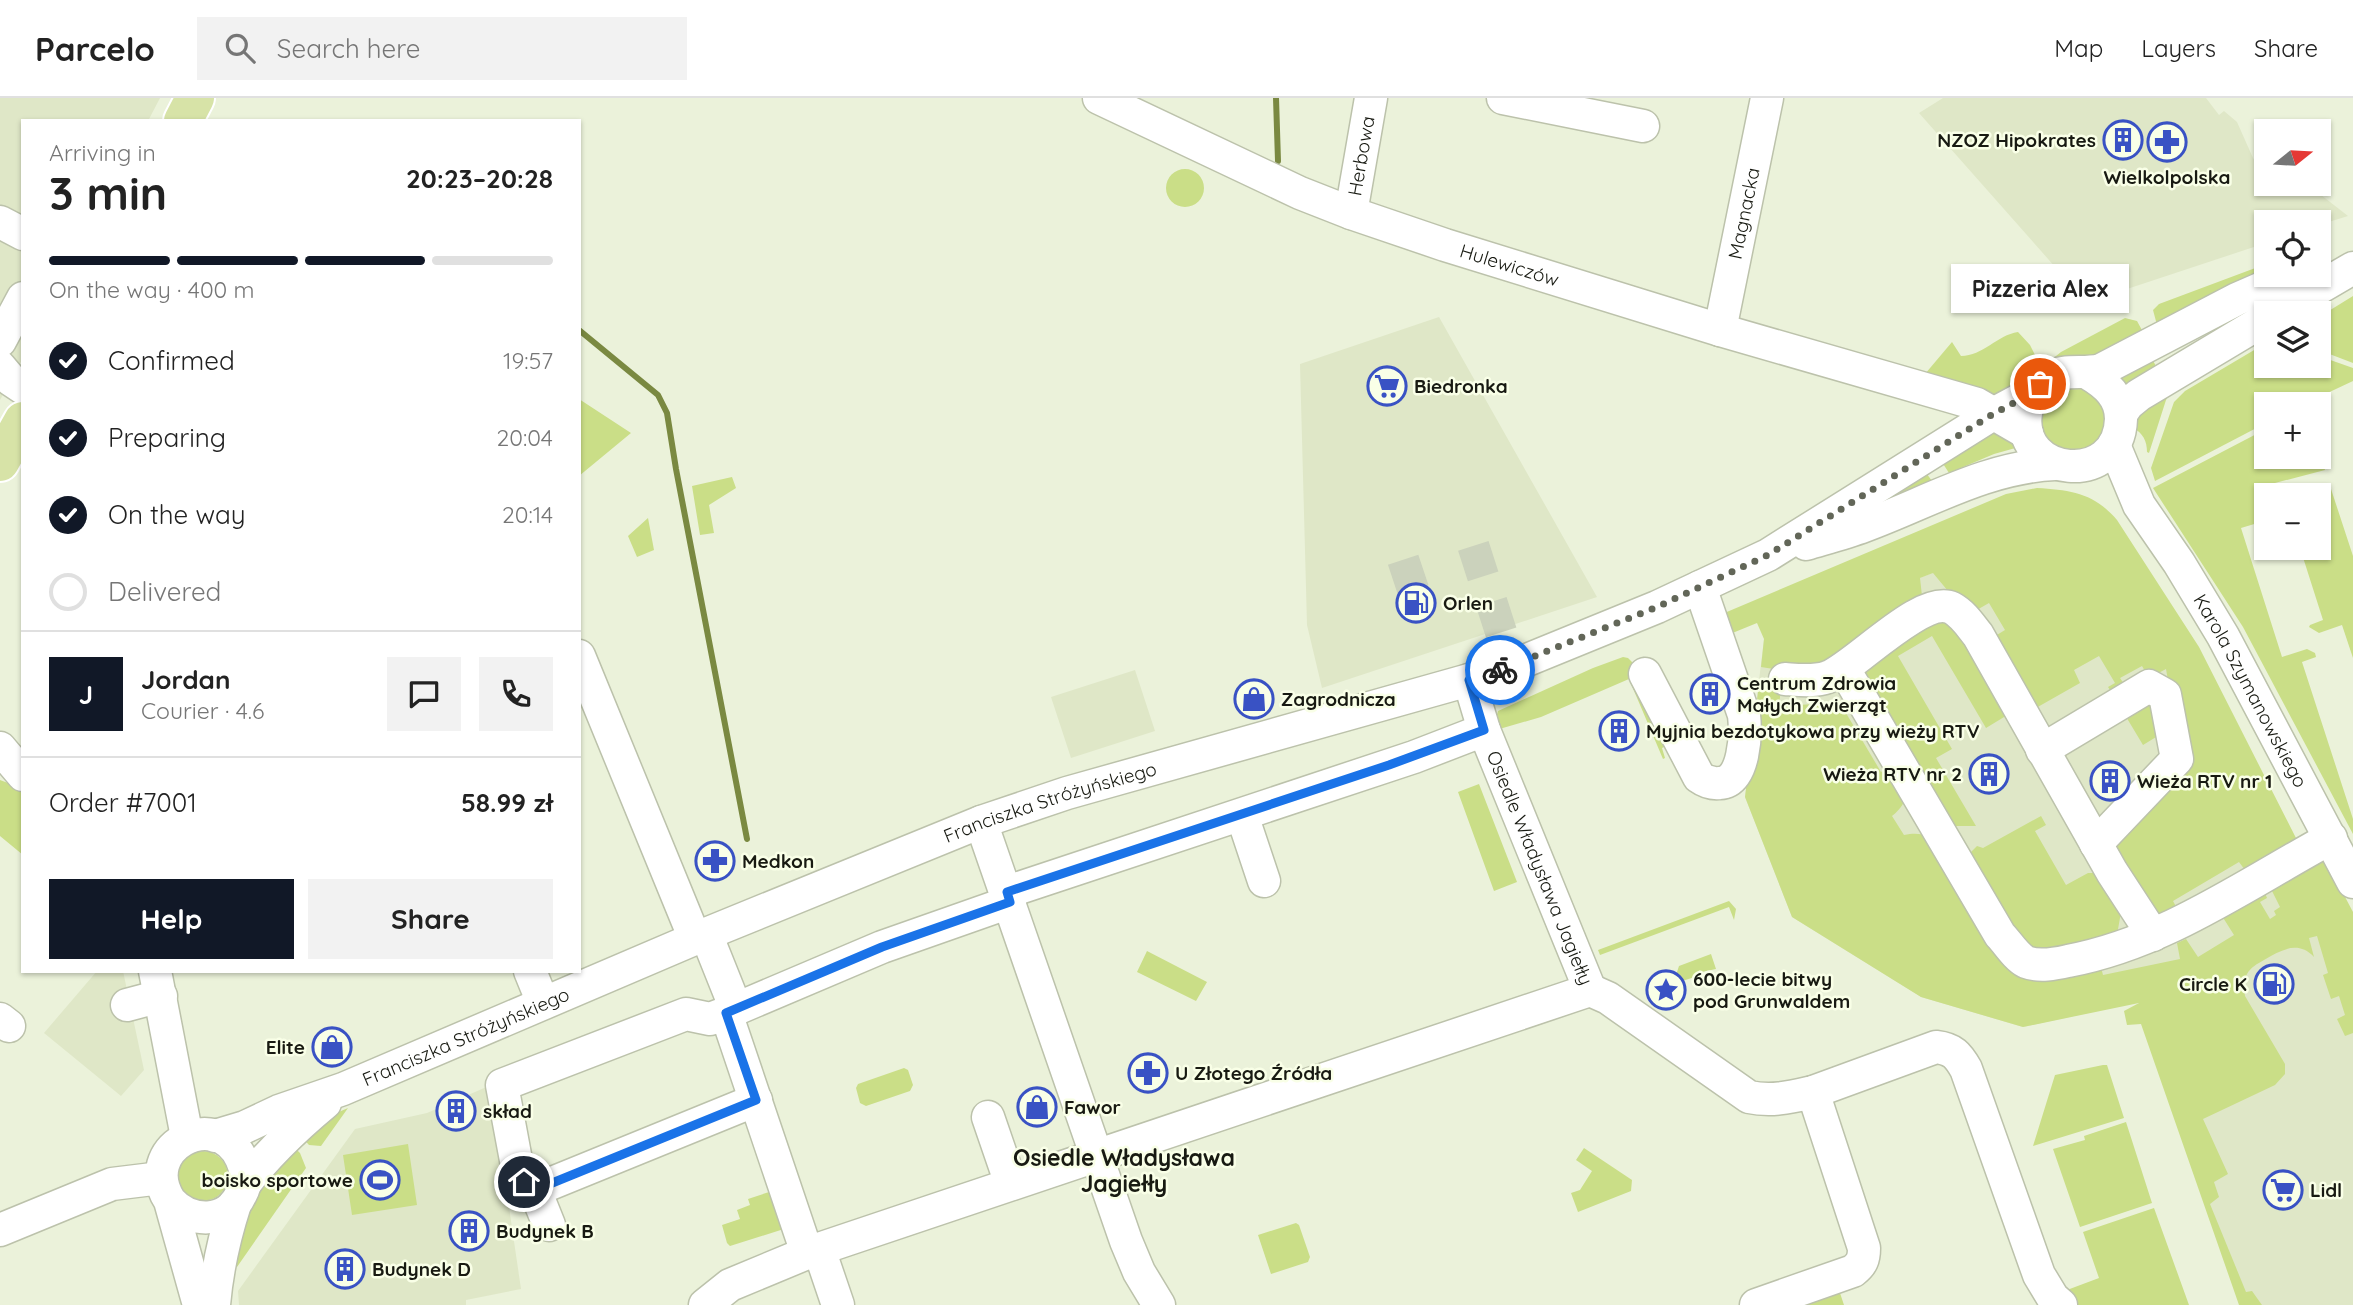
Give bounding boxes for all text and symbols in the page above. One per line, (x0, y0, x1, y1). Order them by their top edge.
search box (197, 17, 687, 80)
text: Parcelo (35, 28, 155, 69)
icon: search (221, 29, 259, 67)
text: Search here (277, 32, 420, 65)
text: Map (2054, 33, 2103, 63)
text: Layers (2141, 33, 2216, 63)
text: Share (2254, 33, 2318, 63)
street label: Herbowa (1342, 114, 1380, 198)
building icon: NZOZ Hipokrates (2102, 119, 2144, 161)
north arrow (2254, 119, 2331, 196)
map controls (2254, 119, 2331, 560)
pharmacy icon: Wielkolpolska (2146, 121, 2188, 163)
place label: NZOZ Hipokrates (1937, 128, 2096, 152)
text: Arriving in (49, 138, 156, 167)
text: 20:23–20:28 (406, 162, 553, 195)
text: 3 min (49, 164, 167, 222)
street label: Magnacka (1723, 165, 1765, 261)
place label: Wielkolpolska (2104, 165, 2230, 189)
button: locate (2254, 210, 2331, 287)
street label: Hulewiczów (1457, 238, 1562, 292)
callout: Pizzeria Alex (1951, 265, 2129, 314)
text: Pizzeria Alex (1972, 274, 2108, 303)
text: On the way · 400 m (49, 275, 255, 304)
button: layers (2254, 301, 2331, 378)
icon: check (49, 342, 87, 380)
text: Confirmed (108, 344, 235, 377)
text: 19:57 (503, 346, 553, 375)
pin (2010, 354, 2070, 414)
supermarket icon: Biedronka (1366, 365, 1408, 407)
icon: bag (2021, 365, 2059, 403)
place label: Biedronka (1414, 374, 1508, 398)
button: + (2254, 392, 2331, 469)
icon: check (49, 419, 87, 457)
text: Preparing (108, 421, 226, 454)
text: 20:04 (496, 423, 553, 452)
button: − (2254, 483, 2331, 560)
icon: check (49, 496, 87, 534)
text: On the way (108, 498, 246, 531)
text: 20:14 (502, 500, 553, 529)
text: Delivered (108, 575, 221, 608)
fuel station icon: Orlen (1395, 582, 1437, 624)
street label: Karola Szymanowskiego (2188, 590, 2313, 792)
place label: Orlen (1443, 591, 1493, 615)
courier (1465, 635, 1535, 705)
icon: bike (1481, 651, 1519, 689)
button: chat (387, 657, 461, 731)
button: phone (479, 657, 553, 731)
text: Jordan (141, 663, 230, 696)
place label: Centrum Zdrowia Małych Zwierząt (1737, 671, 1896, 717)
building icon: Centrum Zdrowia Małych Zwierząt (1689, 673, 1731, 715)
text: J (79, 678, 93, 711)
shop icon: Zagrodnicza (1233, 678, 1275, 720)
place label: Zagrodnicza (1281, 687, 1396, 711)
text: Courier · 4.6 (141, 696, 264, 725)
building icon: Myjnia bezdotykowa przy wieży RTV (1598, 710, 1640, 752)
place label: Myjnia bezdotykowa przy wieży RTV (1646, 719, 1980, 743)
street label: Osiedle Władysława Jagiełły (1482, 747, 1599, 988)
building icon: Wieża RTV nr 2 (1968, 753, 2010, 795)
street label: Franciszka Stróżyńskiego (940, 756, 1159, 848)
building icon: Wieża RTV nr 1 (2089, 760, 2131, 802)
place label: Wieża RTV nr 2 (1823, 762, 1962, 786)
place label: Wieża RTV nr 1 (2137, 769, 2272, 793)
text: Order #7001 (49, 786, 197, 819)
text: 58.99 zł (461, 786, 553, 819)
pharmacy icon: Medkon (694, 840, 736, 882)
place label: Medkon (742, 849, 814, 873)
button: Help (49, 879, 294, 959)
button: Share (308, 879, 553, 959)
fuel station icon: Circle K (2253, 963, 2295, 1005)
place label: 600-lecie bitwy pod Grunwaldem (1693, 967, 1850, 1013)
place icon: 600-lecie bitwy pod Grunwaldem (1645, 969, 1687, 1011)
place label: Circle K (2179, 972, 2247, 996)
street label: Franciszka Stróżyńskiego (359, 982, 573, 1091)
shop icon: Elite (311, 1026, 353, 1068)
place label: Elite (266, 1035, 305, 1059)
pharmacy icon: U Złotego Źródła (1127, 1052, 1169, 1094)
place label: U Złotego Źródła (1175, 1061, 1332, 1085)
shop icon: Fawor (1016, 1086, 1058, 1128)
building icon: skład (435, 1090, 477, 1132)
place label: Fawor (1064, 1095, 1121, 1119)
place label: skład (483, 1099, 532, 1123)
district label: Osiedle Władysława Jagiełły (1013, 1143, 1235, 1198)
pin (494, 1152, 554, 1212)
sports icon: boisko sportowe (359, 1159, 401, 1201)
icon: home (505, 1163, 543, 1201)
place label: boisko sportowe (201, 1168, 353, 1192)
supermarket icon: Lidl (2262, 1169, 2304, 1211)
place label: Lidl (2310, 1178, 2342, 1202)
building icon: Budynek B (448, 1210, 490, 1252)
place label: Budynek B (496, 1219, 594, 1243)
building icon: Budynek D (324, 1248, 366, 1290)
place label: Budynek D (372, 1257, 471, 1281)

